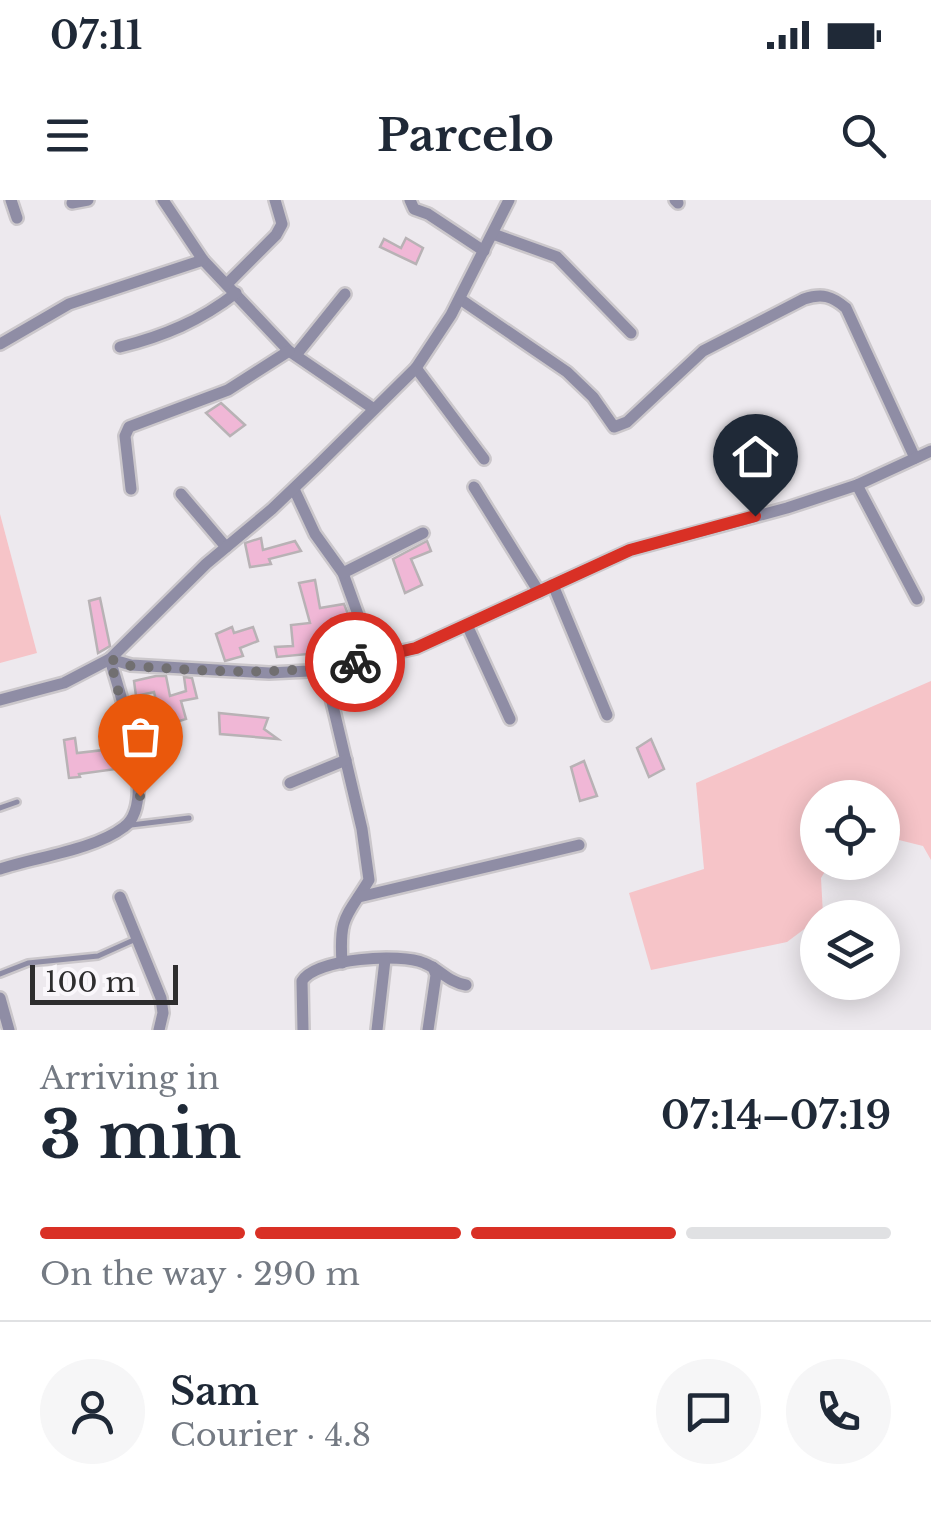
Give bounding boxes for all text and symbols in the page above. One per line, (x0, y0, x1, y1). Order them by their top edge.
text: 07:11 (50, 12, 142, 59)
text: Parcelo (377, 107, 554, 163)
icon: menu (40, 108, 95, 163)
icon: search (836, 108, 891, 163)
pin (713, 414, 798, 517)
icon: home (728, 429, 783, 484)
courier (305, 612, 405, 712)
icon: bike (328, 635, 383, 690)
pin (98, 694, 183, 797)
icon: bag (113, 709, 168, 764)
map controls (800, 780, 900, 1000)
button: locate (800, 780, 900, 880)
button: layers (800, 900, 900, 1000)
scale bar (30, 960, 178, 1004)
text: 100 m (45, 965, 136, 1000)
text: Arriving in (40, 1058, 219, 1098)
text: 07:14–07:19 (661, 1092, 891, 1139)
text: 3 min (40, 1095, 241, 1176)
text: On the way · 290 m (40, 1254, 360, 1294)
button: person (40, 1359, 145, 1464)
button: chat (656, 1359, 761, 1464)
button: phone (786, 1359, 891, 1464)
text: Sam (170, 1368, 259, 1415)
text: Courier · 4.8 (170, 1415, 371, 1455)

